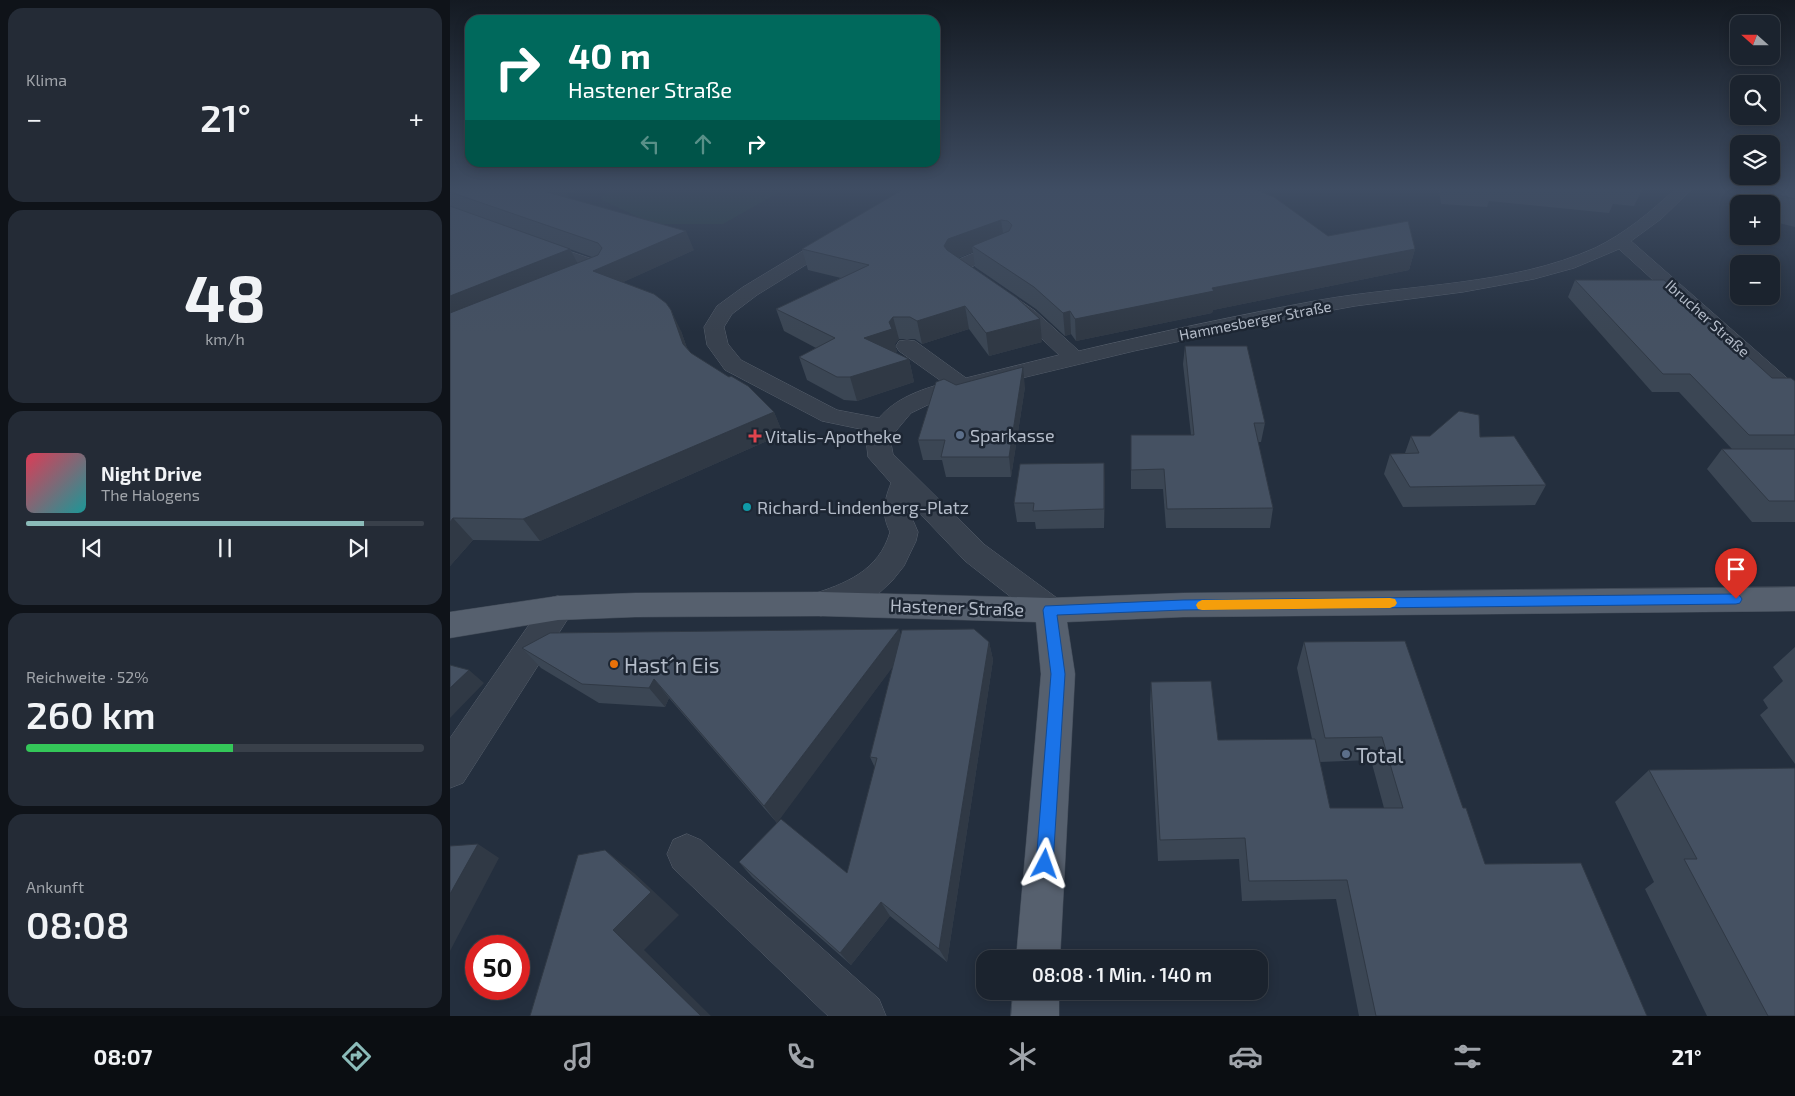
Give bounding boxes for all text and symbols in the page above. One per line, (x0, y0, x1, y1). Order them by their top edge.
north arrow (1730, 15, 1780, 65)
map controls (1730, 15, 1780, 305)
text: 40 m (568, 34, 651, 76)
icon: right (485, 35, 550, 100)
text: Klima (26, 70, 67, 89)
button: search (1730, 75, 1780, 125)
text: Hastener Straße (568, 76, 732, 102)
text: 21° (200, 94, 251, 140)
text: − (26, 101, 42, 135)
text: + (409, 101, 424, 135)
icon: left (636, 130, 664, 158)
icon: ahead (689, 130, 717, 158)
icon: right (742, 130, 770, 158)
button: layers (1730, 135, 1780, 185)
button: + (1730, 195, 1780, 245)
button: − (1730, 255, 1780, 305)
text: 48 (184, 257, 266, 335)
street label: Ibrucher Straße (1662, 276, 1754, 360)
street label: Hammesberger Straße (1177, 296, 1333, 344)
text: km/h (205, 329, 245, 348)
place label: Sparkasse (970, 424, 1055, 446)
place label: Vitalis-Apotheke (765, 425, 902, 447)
marker: Sparkasse (954, 429, 966, 441)
marker: Vitalis-Apotheke (749, 430, 761, 442)
text: Night Drive (101, 462, 202, 485)
text: The Halogens (101, 485, 200, 504)
place label: Richard-Lindenberg-Platz (757, 496, 969, 518)
marker: Richard-Lindenberg-Platz (741, 501, 753, 513)
icon: previous (78, 534, 106, 562)
icon: pause (211, 534, 239, 562)
icon: next (344, 534, 372, 562)
pin (1715, 548, 1757, 599)
icon: arrive (1722, 555, 1750, 583)
street label: Hastener Straße (889, 594, 1025, 620)
place label: Hast´n Eis (624, 652, 719, 677)
marker: Hast´n Eis (608, 658, 620, 670)
text: Reichweite · 52% (26, 667, 149, 686)
text: 260 km (26, 691, 156, 737)
place label: Total (1356, 742, 1404, 767)
marker: Total (1340, 748, 1352, 760)
position arrow (1018, 837, 1070, 889)
text: Ankunft (26, 877, 84, 896)
text: 08:08 (26, 901, 129, 947)
speed limit sign: 50 (465, 935, 530, 1000)
text: 08:08 · 1 Min. · 140 m (1032, 963, 1212, 986)
icon: directions (339, 1039, 374, 1074)
icon: music (561, 1039, 596, 1074)
icon: phone (783, 1039, 818, 1074)
icon: climate (1005, 1039, 1040, 1074)
icon: car (1228, 1039, 1263, 1074)
icon: filters (1450, 1039, 1485, 1074)
text: 08:07 (94, 1043, 152, 1069)
text: 21° (1672, 1043, 1701, 1069)

